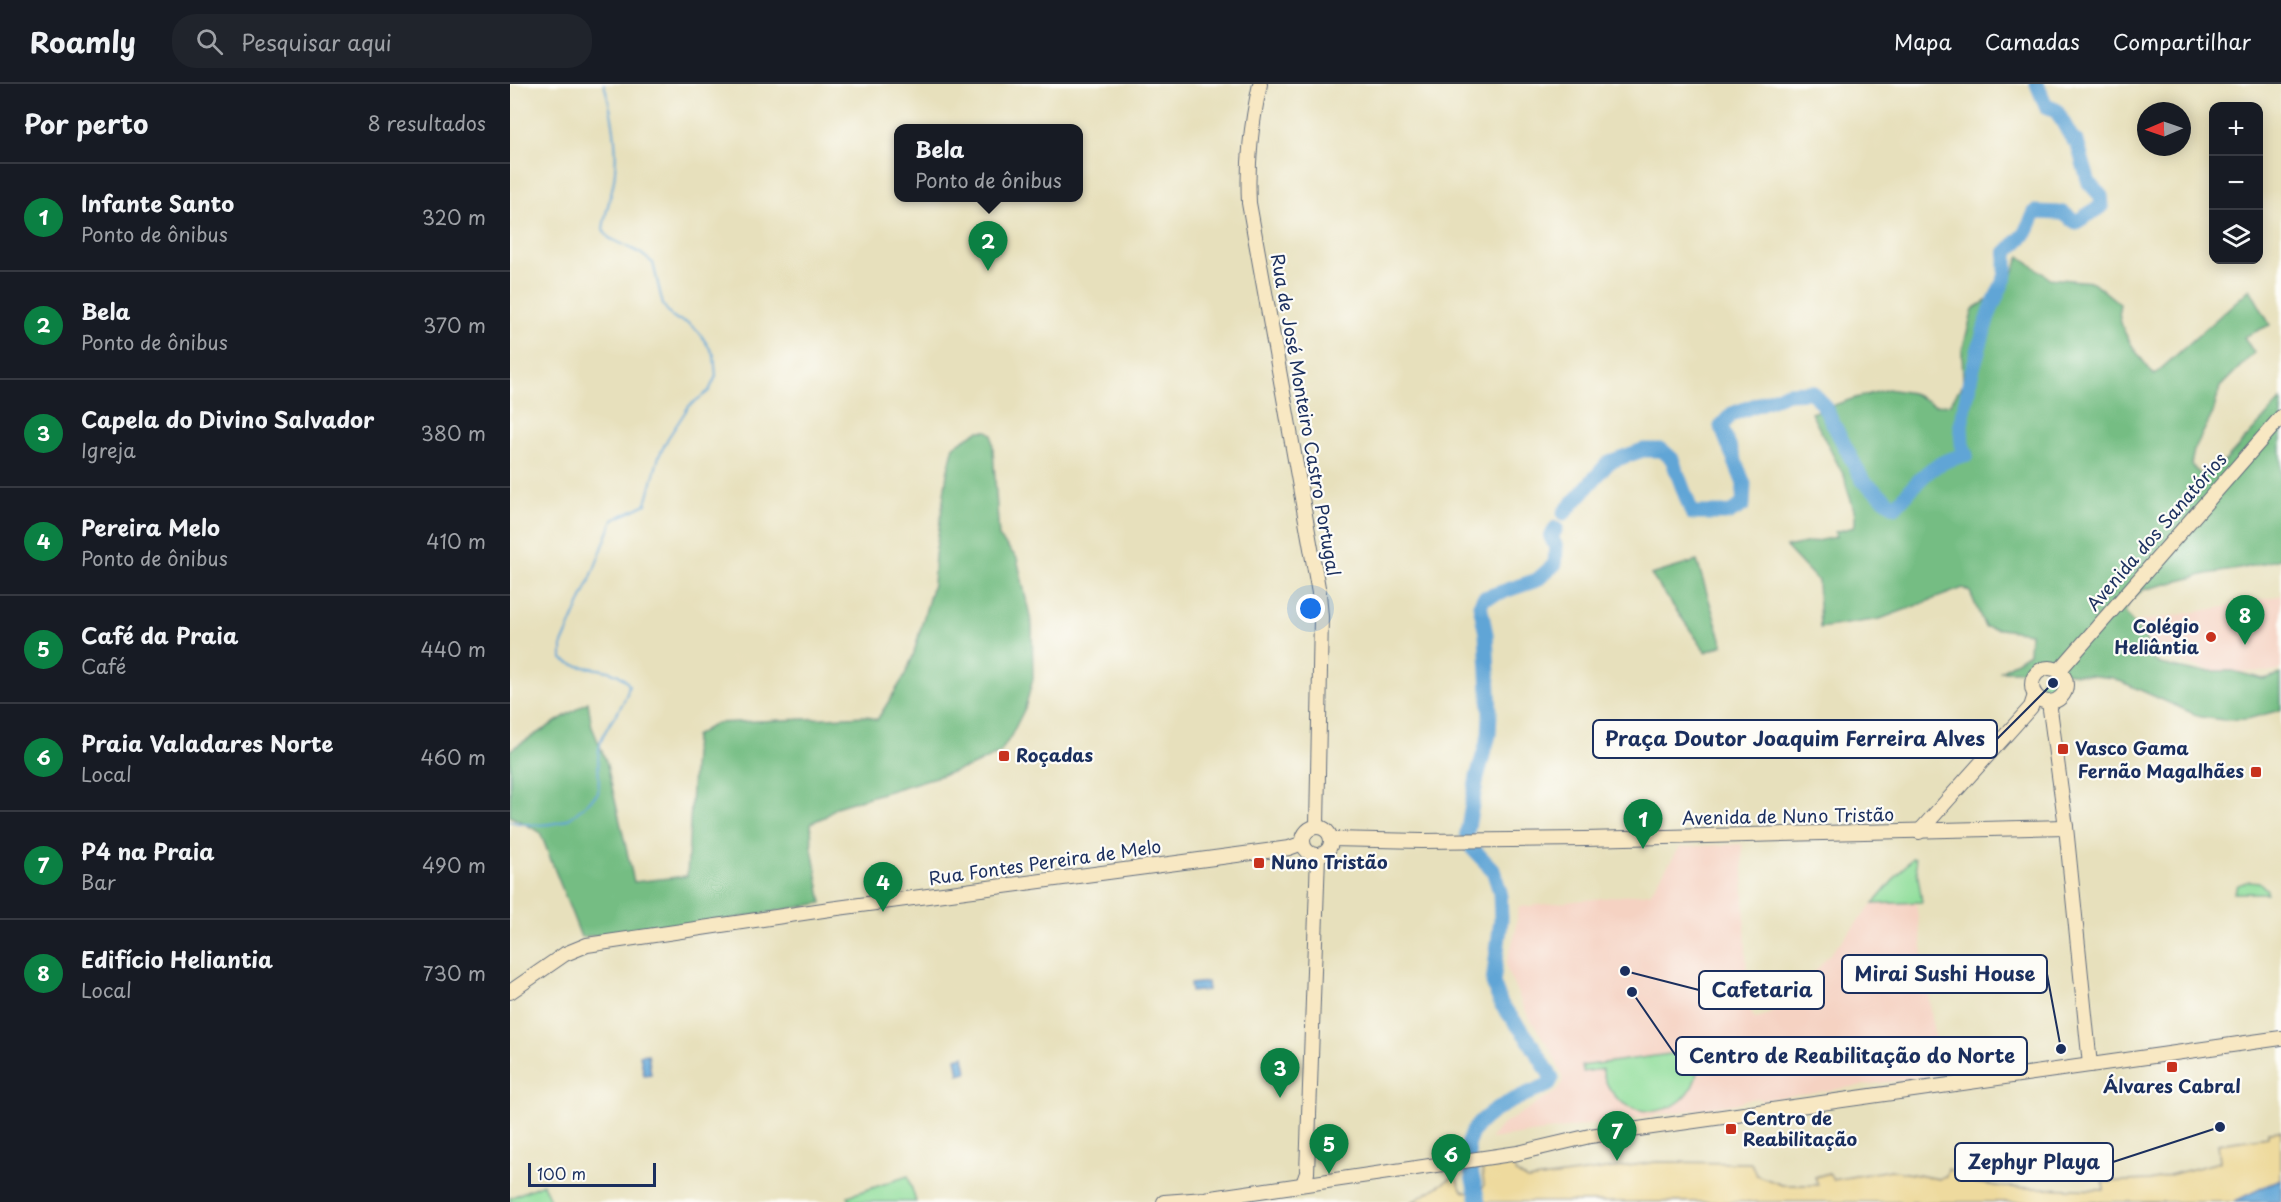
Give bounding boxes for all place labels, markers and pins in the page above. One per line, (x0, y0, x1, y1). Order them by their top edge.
pin: 2 (968, 222, 1008, 271)
pin: 8 (2226, 596, 2264, 645)
place label: Colégio Heliântia (2114, 612, 2200, 660)
marker: Colégio Heliântia (2204, 630, 2218, 644)
callout: Praça Doutor Joaquim Ferreira Alves (1593, 720, 1997, 758)
place label: Vasco Gama (2075, 734, 2189, 761)
place label: Roçadas (1016, 741, 1094, 768)
marker: Vasco Gama (2056, 742, 2070, 756)
marker: Roçadas (997, 749, 1011, 763)
place label: Fernão Magalhães (2078, 757, 2244, 784)
marker: Fernão Magalhães (2249, 765, 2263, 779)
pin: 1 (1624, 800, 1662, 849)
place label: Nuno Tristão (1271, 848, 1388, 875)
marker: Nuno Tristão (1252, 856, 1266, 870)
pin: 4 (864, 862, 902, 912)
callout: Mirai Sushi House (1842, 955, 2047, 993)
callout: Cafetaria (1699, 971, 1824, 1009)
callout: Centro de Reabilitação do Norte (1676, 1037, 2027, 1075)
pin: 3 (1260, 1048, 1300, 1098)
marker: Álvares Cabral (2165, 1060, 2179, 1074)
place label: Álvares Cabral (2103, 1072, 2241, 1099)
place label: Centro de Reabilitação (1743, 1104, 1858, 1152)
pin: 7 (1598, 1112, 1636, 1161)
marker: Centro de Reabilitação (1724, 1122, 1738, 1136)
pin: 5 (1310, 1124, 1348, 1174)
pin: 6 (1432, 1134, 1470, 1184)
callout: Zephyr Playa (1955, 1143, 2113, 1181)

